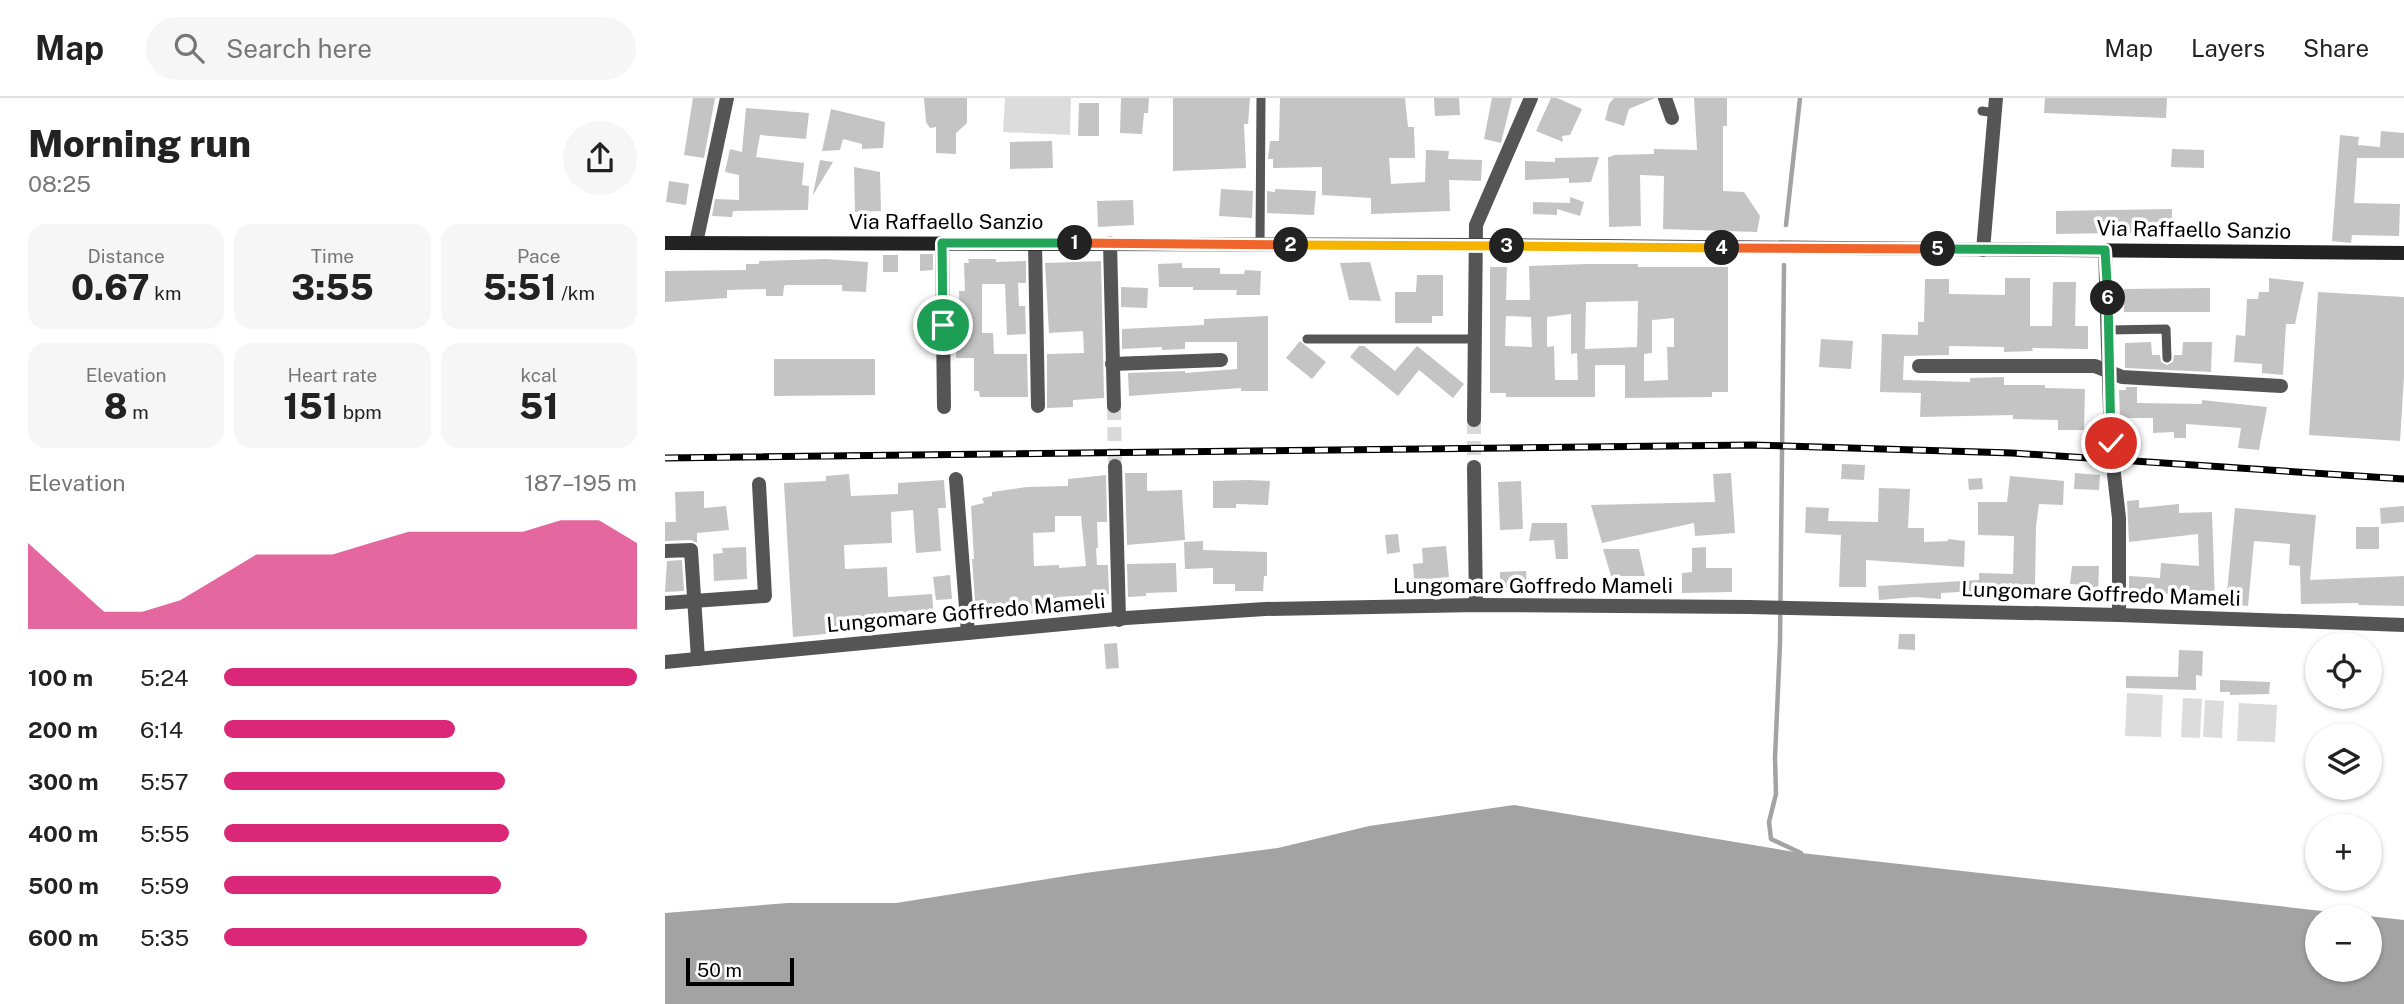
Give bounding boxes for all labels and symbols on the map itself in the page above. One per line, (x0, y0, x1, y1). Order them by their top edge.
street label: Via Raffaello Sanzio (849, 209, 1043, 234)
street label: Via Raffaello Sanzio (2097, 215, 2292, 244)
pin: 1 (1057, 226, 1093, 260)
pin: 2 (1273, 228, 1309, 262)
pin: 3 (1489, 228, 1525, 264)
pin: 4 (1705, 230, 1739, 266)
pin: 5 (1921, 232, 1955, 266)
pin: 6 (2091, 280, 2125, 316)
pin (913, 295, 973, 355)
pin (2081, 413, 2141, 473)
street label: Lungomare Goffredo Mameli (1393, 573, 1673, 598)
street label: Lungomare Goffredo Mameli (1961, 576, 2241, 611)
street label: Lungomare Goffredo Mameli (826, 588, 1106, 637)
scale bar (686, 955, 795, 987)

